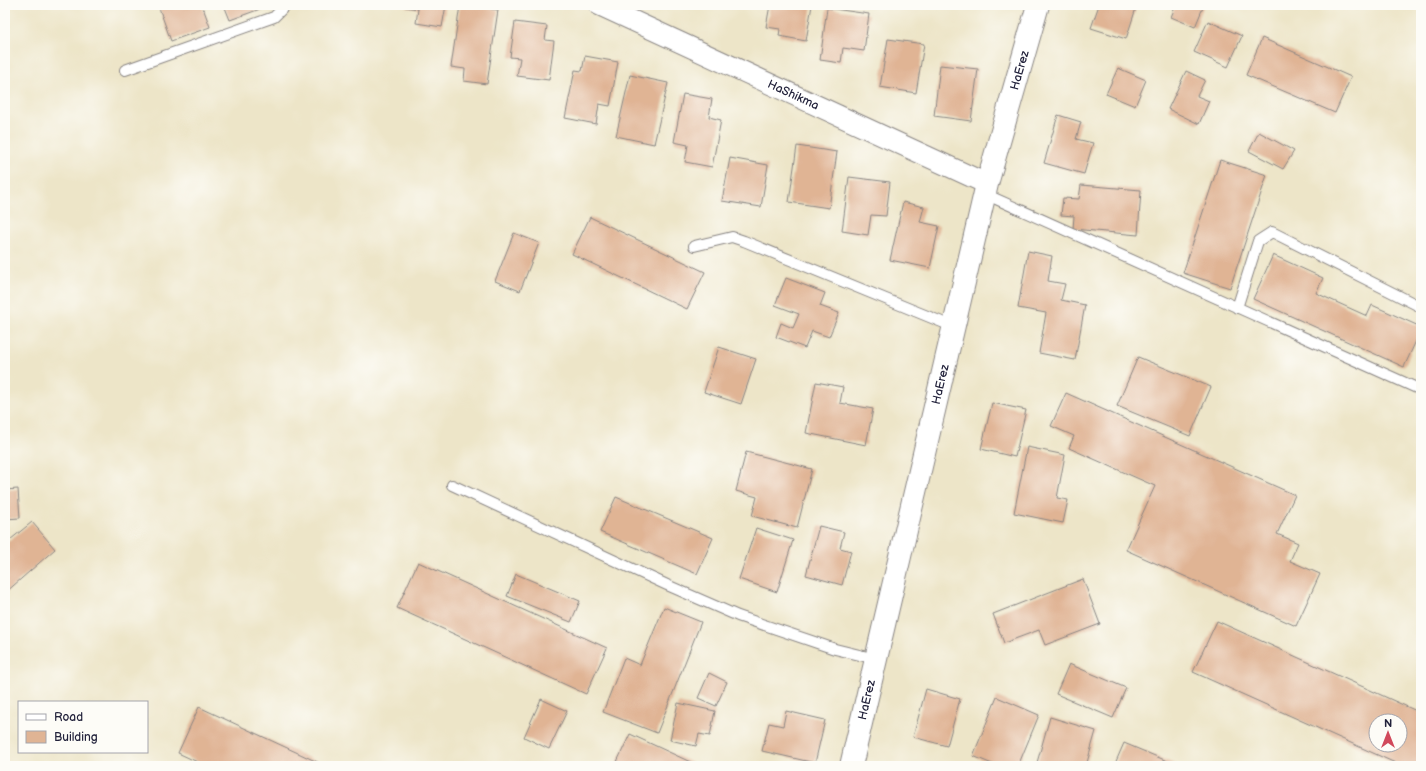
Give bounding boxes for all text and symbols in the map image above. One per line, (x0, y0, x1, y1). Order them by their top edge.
street label: HaErez (1007, 49, 1033, 92)
street label: HaShikma (765, 77, 821, 113)
street label: HaErez (929, 363, 953, 406)
street label: HaErez (855, 678, 879, 721)
legend (18, 701, 148, 753)
text: Road (54, 710, 83, 725)
north arrow (1368, 713, 1408, 753)
text: N (1384, 717, 1392, 730)
text: Building (54, 730, 98, 745)

